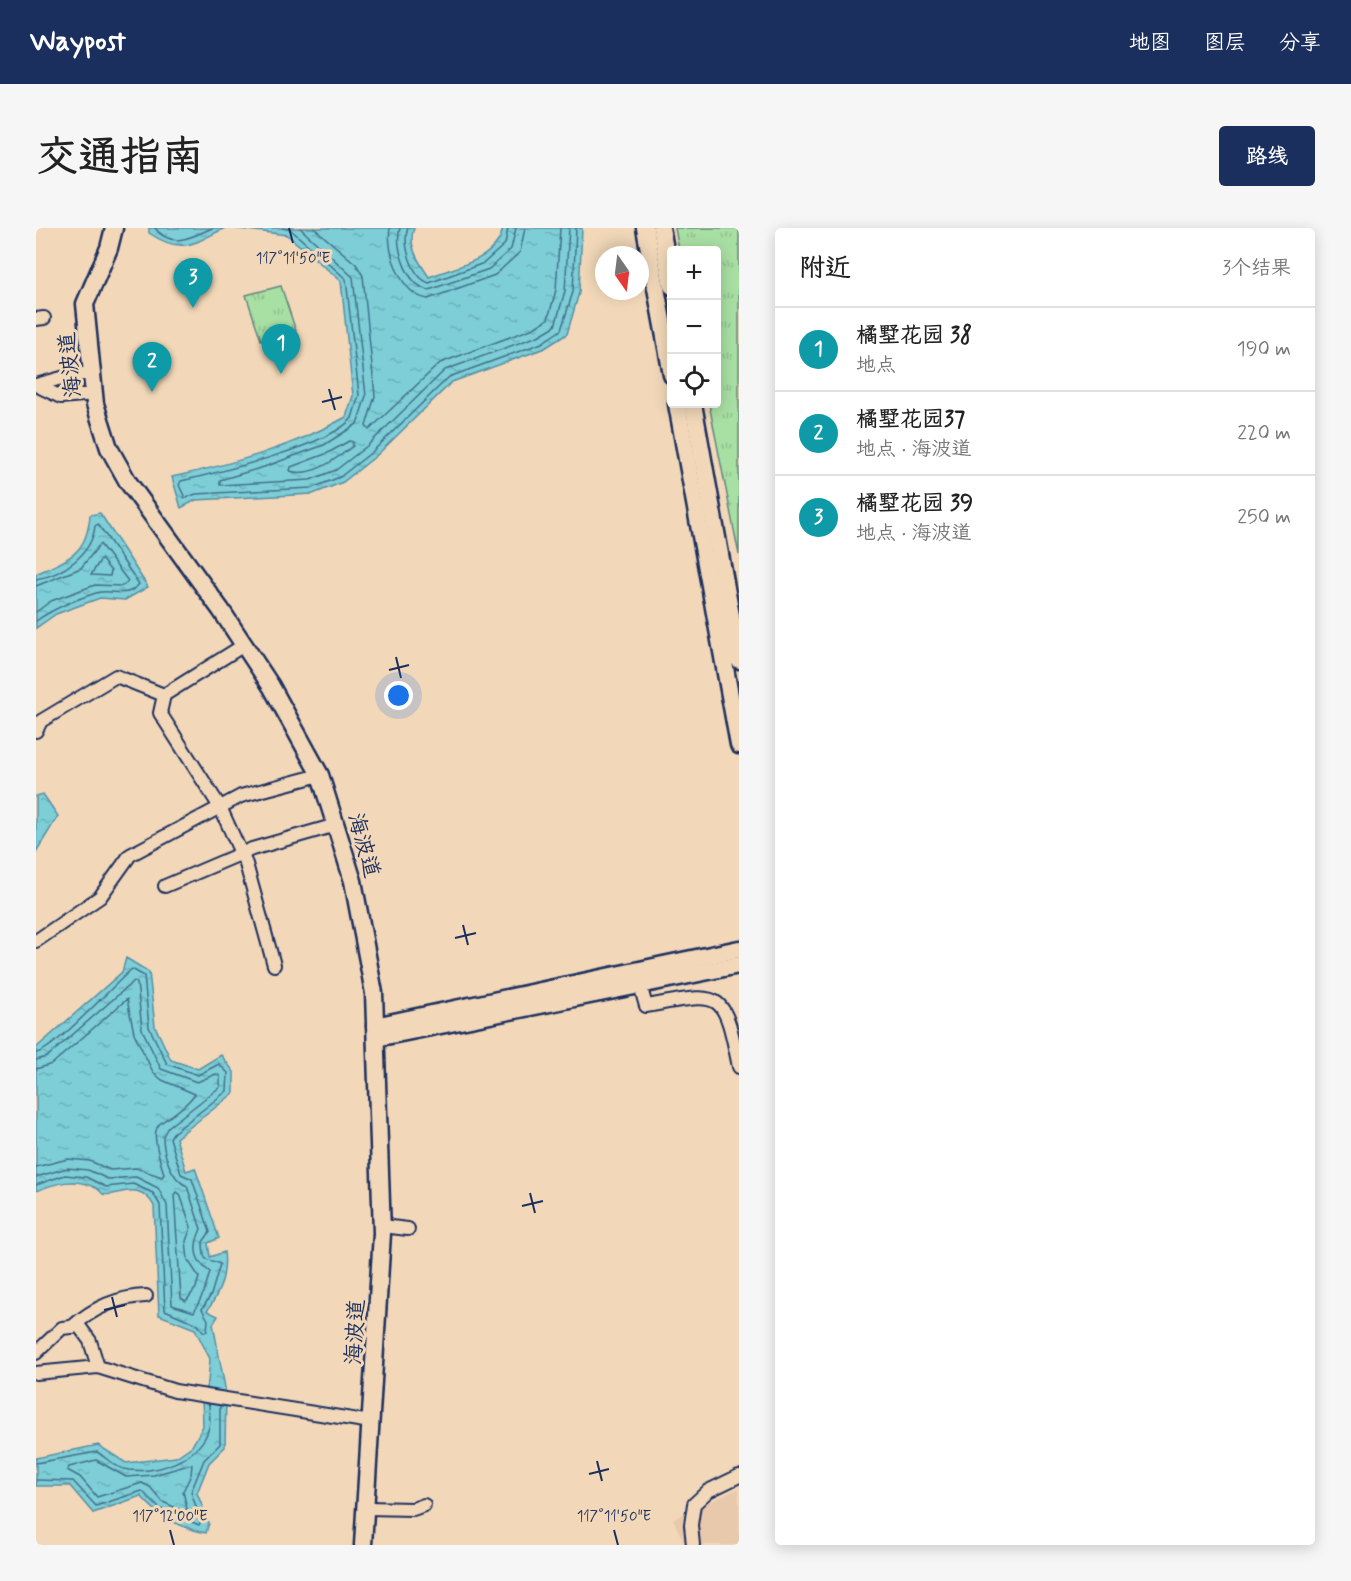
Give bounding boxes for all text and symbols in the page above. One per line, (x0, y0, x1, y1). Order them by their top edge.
text: Waypost (30, 24, 126, 61)
text: 地图 (1129, 29, 1171, 57)
text: 图层 (1204, 29, 1246, 57)
text: 分享 (1279, 29, 1321, 57)
button: 路线 (1219, 126, 1315, 186)
text: 交通指南 (36, 131, 204, 186)
north arrow (595, 246, 649, 300)
map controls (667, 246, 721, 408)
button: + (667, 246, 721, 300)
text: 117°11'50"E (256, 249, 331, 269)
text: 附近 (799, 252, 851, 286)
text: 3个结果 (1222, 255, 1291, 282)
pin: 3 (174, 259, 212, 308)
button: − (667, 300, 721, 354)
text: 橘墅花园 38 (856, 322, 972, 350)
pin: 1 (262, 324, 300, 374)
street label: 海波道 (54, 331, 88, 399)
text: 1 (814, 336, 823, 363)
text: 190 m (1237, 336, 1291, 363)
pin: 2 (132, 342, 172, 392)
text: 地点 (856, 352, 896, 379)
button: locate (667, 354, 721, 408)
text: 橘墅花园37 (856, 406, 965, 434)
text: 2 (814, 420, 823, 447)
text: 220 m (1237, 420, 1291, 447)
text: 地点 · 海波道 (856, 436, 971, 463)
text: 橘墅花园 39 (856, 490, 973, 518)
text: 3 (814, 504, 823, 531)
text: 250 m (1237, 504, 1291, 531)
text: 地点 · 海波道 (856, 520, 971, 547)
your location (384, 681, 413, 710)
street label: 海波道 (341, 810, 386, 881)
street label: 海波道 (340, 1298, 372, 1366)
text: 117°12'00"E (132, 1507, 208, 1527)
text: 117°11'50"E (577, 1507, 652, 1527)

